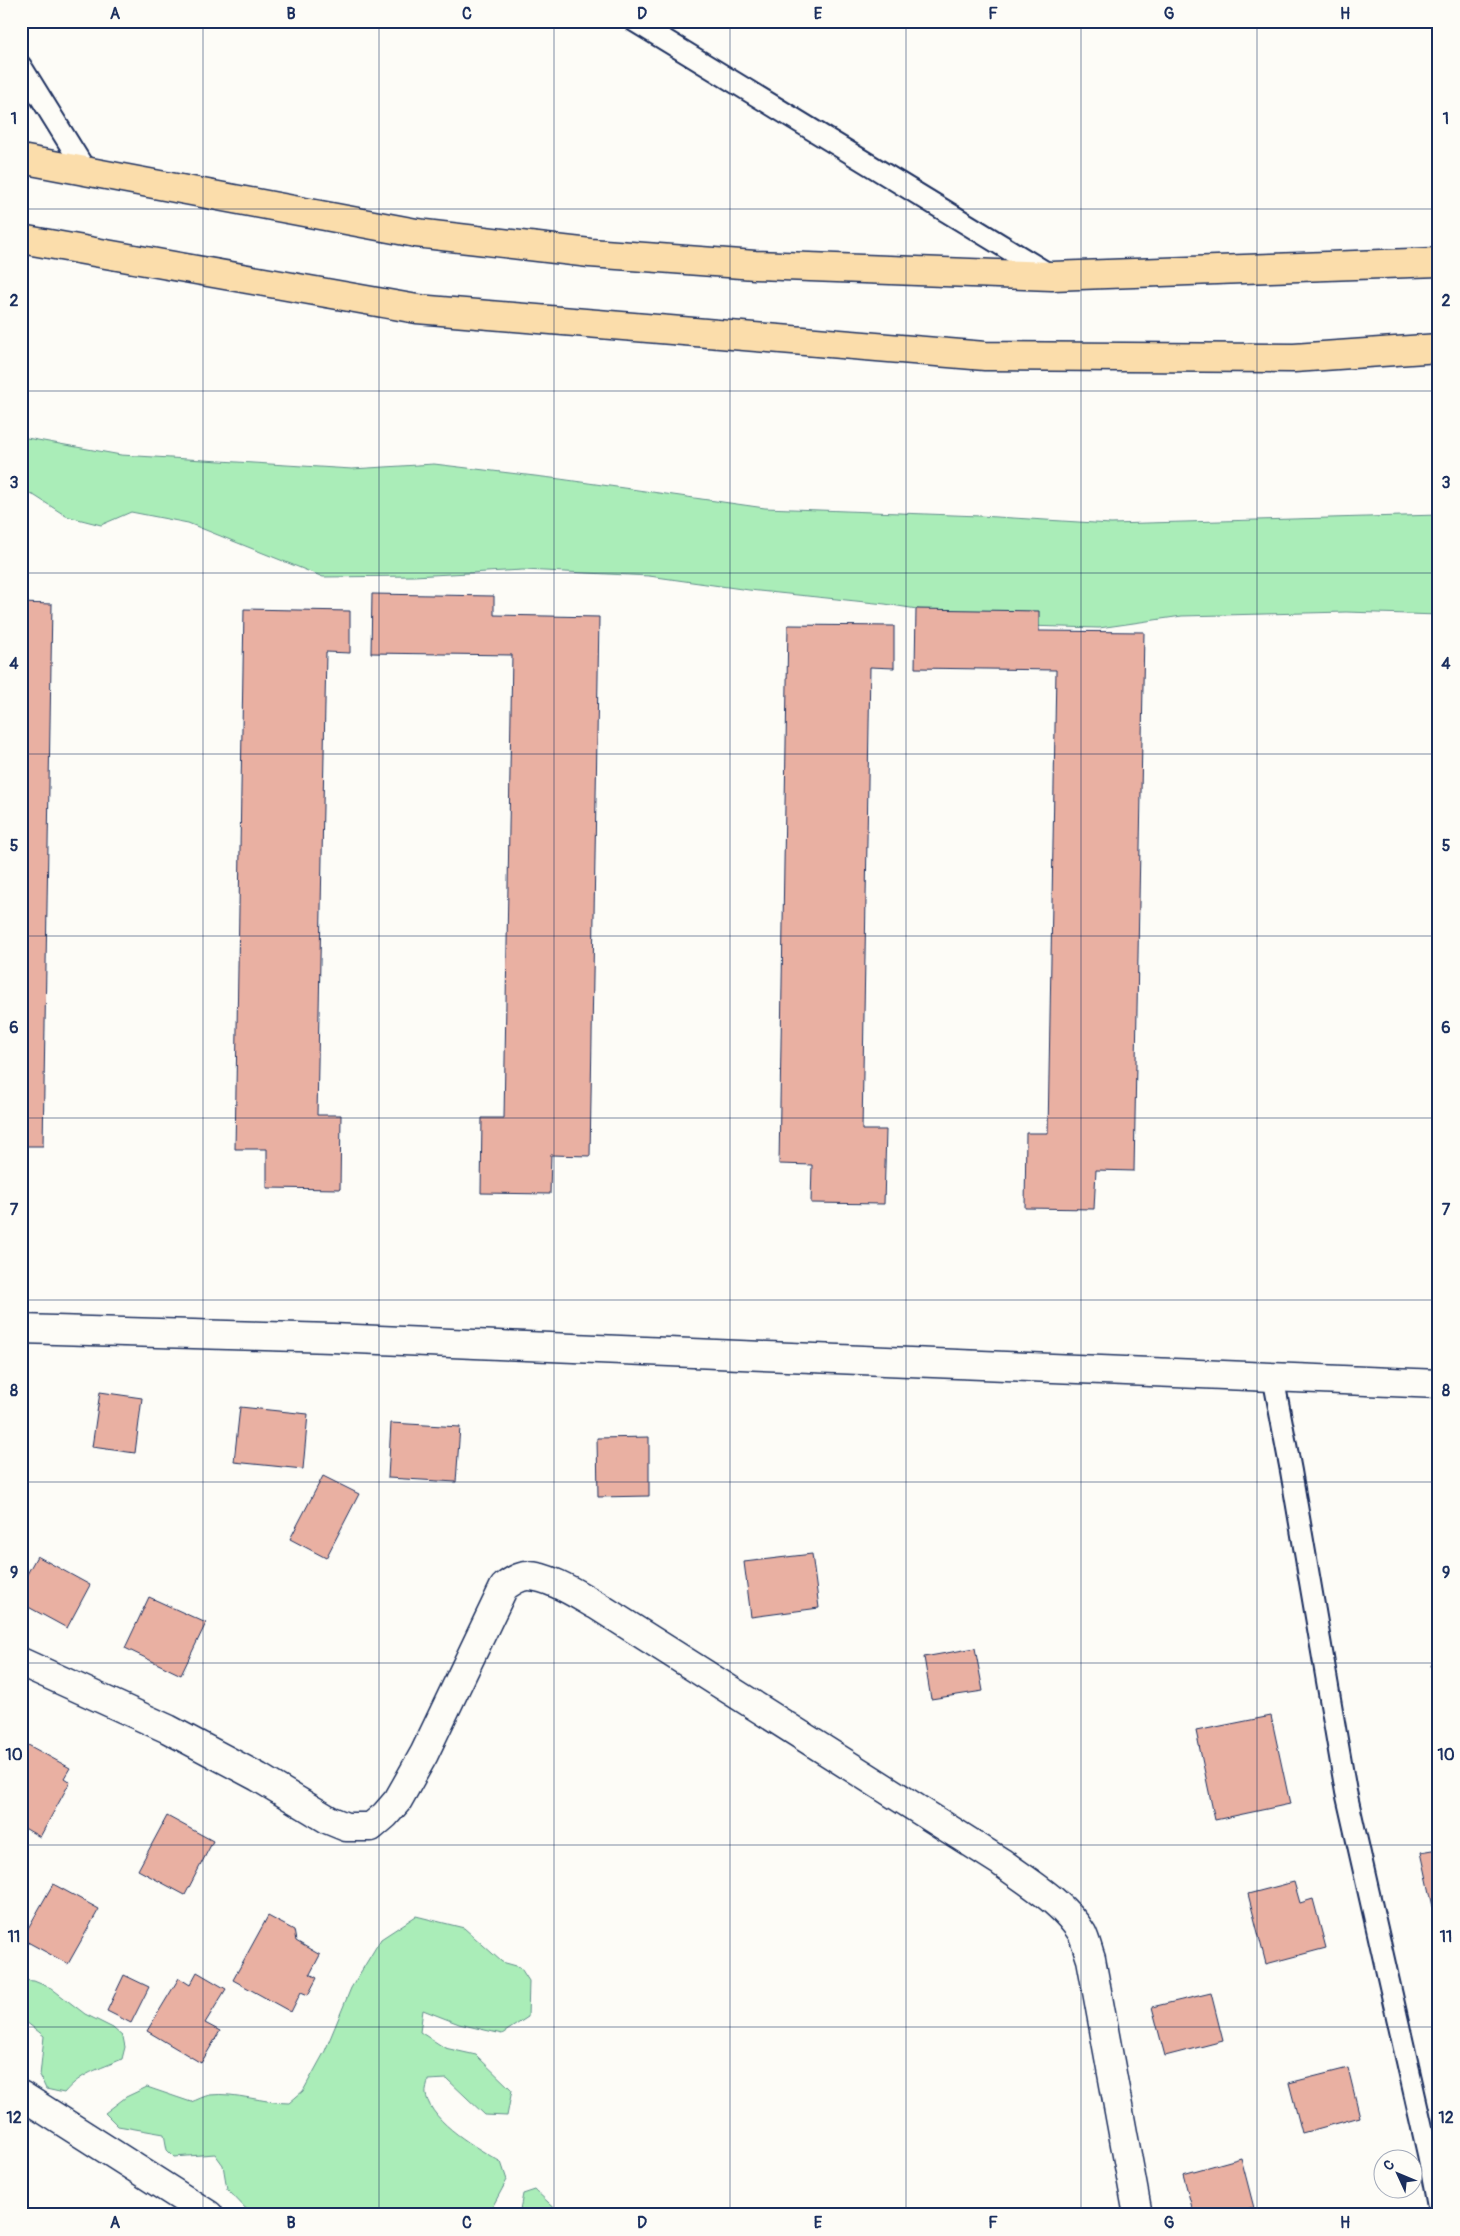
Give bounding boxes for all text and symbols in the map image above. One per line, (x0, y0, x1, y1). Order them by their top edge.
text: A (110, 4, 121, 24)
text: B (286, 4, 296, 24)
text: C (462, 4, 472, 24)
text: D (637, 4, 647, 24)
text: E (814, 4, 823, 24)
text: F (988, 4, 998, 24)
text: G (1164, 4, 1175, 24)
text: H (1340, 4, 1350, 24)
text: 1 (11, 109, 17, 129)
text: 1 (1443, 109, 1449, 129)
text: 2 (10, 291, 19, 311)
text: 2 (1442, 291, 1451, 311)
text: 3 (10, 473, 19, 493)
text: 3 (1442, 473, 1451, 493)
text: 4 (9, 654, 19, 674)
text: 4 (1441, 654, 1451, 674)
text: 5 (10, 836, 19, 856)
text: 5 (1442, 836, 1451, 856)
text: 6 (9, 1018, 19, 1038)
text: 6 (1441, 1018, 1451, 1038)
text: 7 (10, 1200, 19, 1220)
text: 7 (1442, 1200, 1451, 1220)
text: 8 (10, 1381, 18, 1401)
text: 8 (1442, 1381, 1450, 1401)
text: 9 (10, 1563, 18, 1583)
text: 9 (1442, 1563, 1450, 1583)
text: 10 (5, 1745, 23, 1765)
text: 10 (1437, 1745, 1455, 1765)
text: 11 (8, 1927, 20, 1947)
text: 11 (1440, 1927, 1452, 1947)
text: 12 (6, 2108, 22, 2128)
text: 12 (1438, 2108, 1454, 2128)
north arrow (1372, 2148, 1422, 2198)
text: С (1380, 2156, 1398, 2174)
text: A (110, 2213, 121, 2233)
text: B (286, 2213, 296, 2233)
text: C (462, 2213, 472, 2233)
text: D (637, 2213, 647, 2233)
text: E (814, 2213, 823, 2233)
text: F (988, 2213, 998, 2233)
text: G (1164, 2213, 1175, 2233)
text: H (1340, 2213, 1350, 2233)

